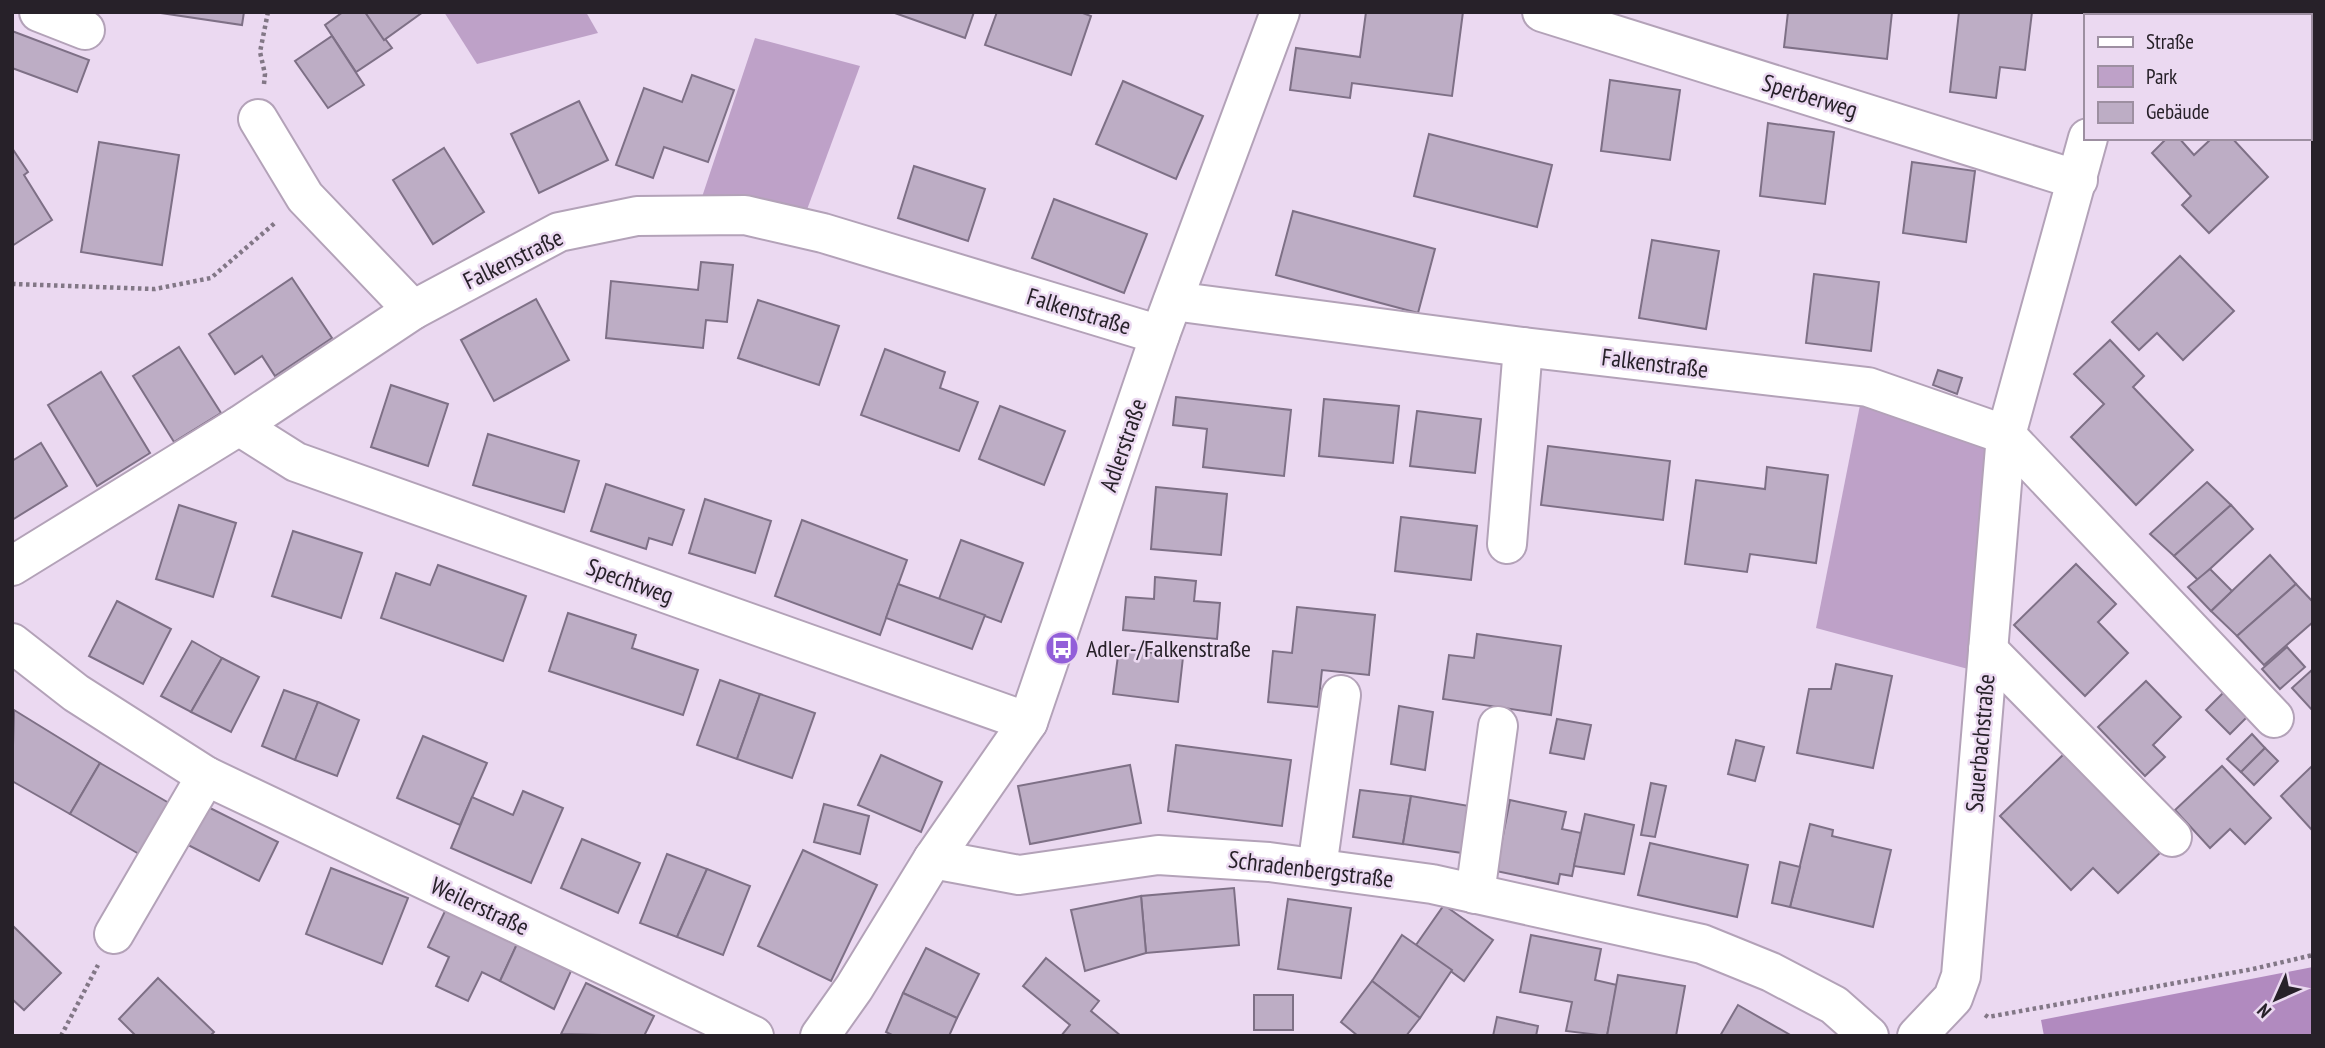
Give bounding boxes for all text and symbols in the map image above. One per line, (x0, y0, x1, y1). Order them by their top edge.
legend (2084, 14, 2311, 140)
text: Straße (2146, 28, 2194, 55)
text: Park (2146, 63, 2177, 90)
street label: Sperberweg (1759, 67, 1861, 125)
text: Gebäude (2146, 98, 2209, 125)
street label: Falkenstraße (458, 222, 568, 296)
street label: Falkenstraße (1023, 281, 1135, 341)
street label: Falkenstraße (1600, 341, 1710, 385)
street label: Adlerstraße (1093, 394, 1153, 496)
street label: Spechtweg (582, 551, 678, 611)
bus stop icon: Adler-/Falkenstraße (1043, 629, 1081, 667)
place label: Adler-/Falkenstraße (1086, 633, 1251, 664)
street label: Sauerbachstraße (1959, 673, 2001, 813)
street label: Schradenbergstraße (1227, 843, 1395, 895)
street label: Weilerstraße (426, 870, 534, 942)
north arrow (2241, 964, 2311, 1034)
text: N (2252, 999, 2276, 1023)

